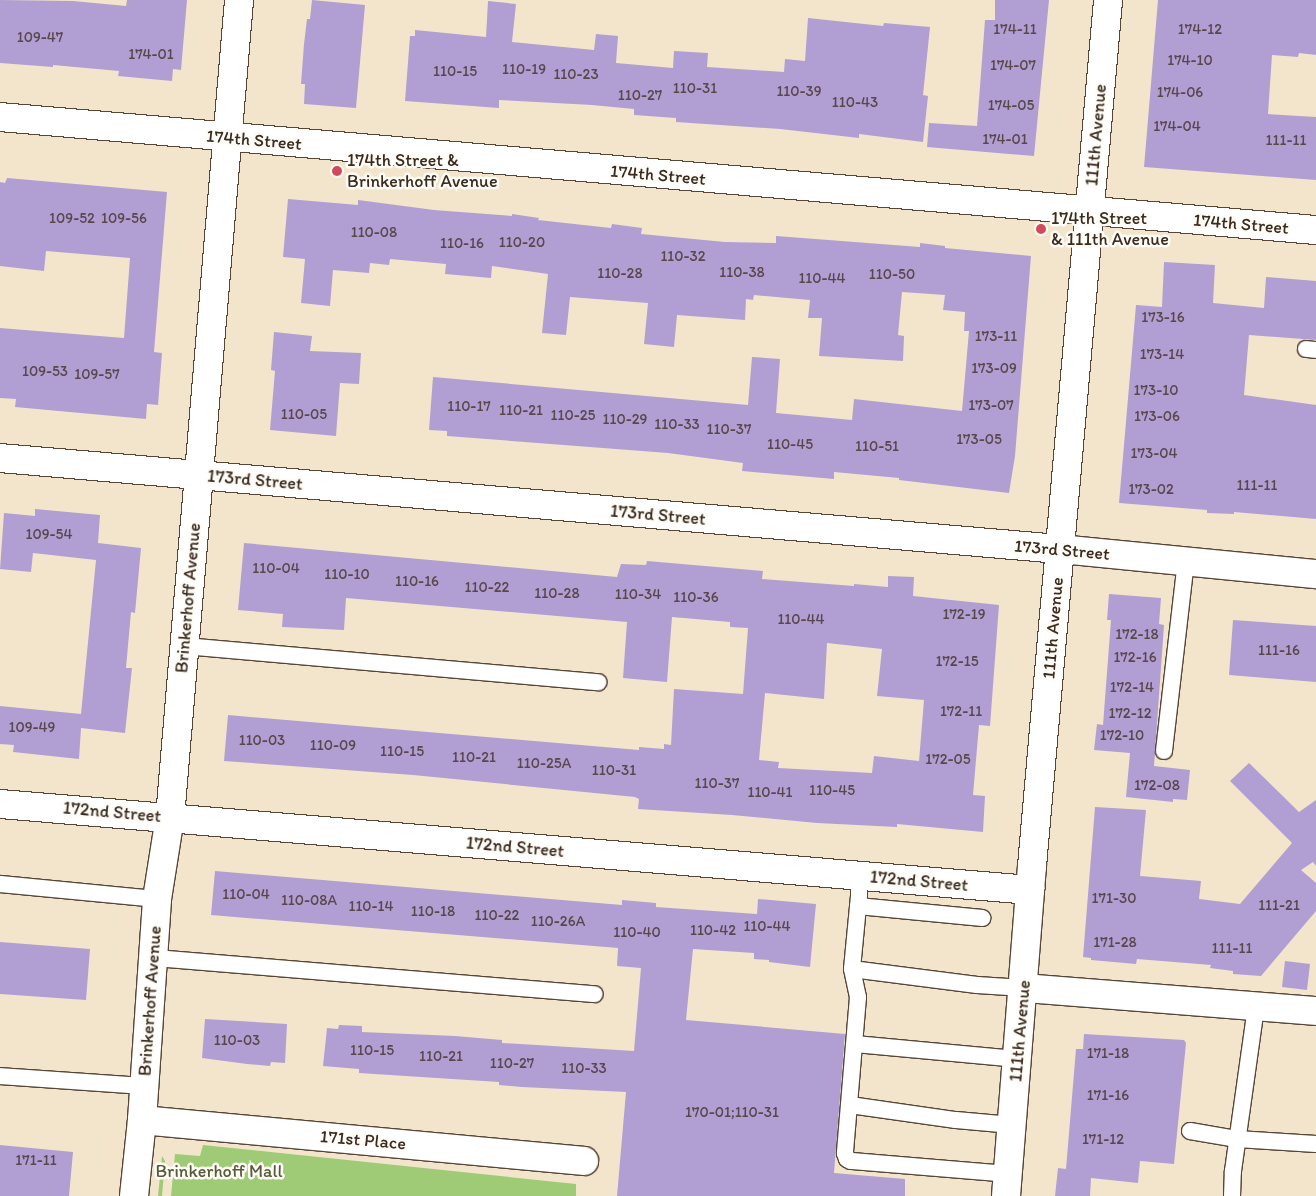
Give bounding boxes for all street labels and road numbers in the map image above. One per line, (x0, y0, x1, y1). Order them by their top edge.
street label: 111th Avenue (1081, 84, 1111, 186)
street label: 174th Street (205, 125, 303, 155)
street label: 174th Street (609, 160, 707, 190)
street label: 174th Street (1192, 209, 1290, 239)
street label: 173rd Street (206, 465, 304, 495)
street label: 173rd Street (609, 500, 707, 530)
street label: Brinkerhoff Avenue (171, 522, 205, 674)
street label: 173rd Street (1013, 535, 1111, 565)
street label: 111th Avenue (1038, 577, 1068, 679)
street label: 172nd Street (62, 797, 162, 827)
street label: 172nd Street (465, 832, 565, 862)
street label: 172nd Street (869, 866, 969, 896)
street label: Brinkerhoff Avenue (134, 926, 166, 1076)
street label: 111th Avenue (1005, 980, 1035, 1082)
street label: 171st Place (319, 1125, 407, 1155)

